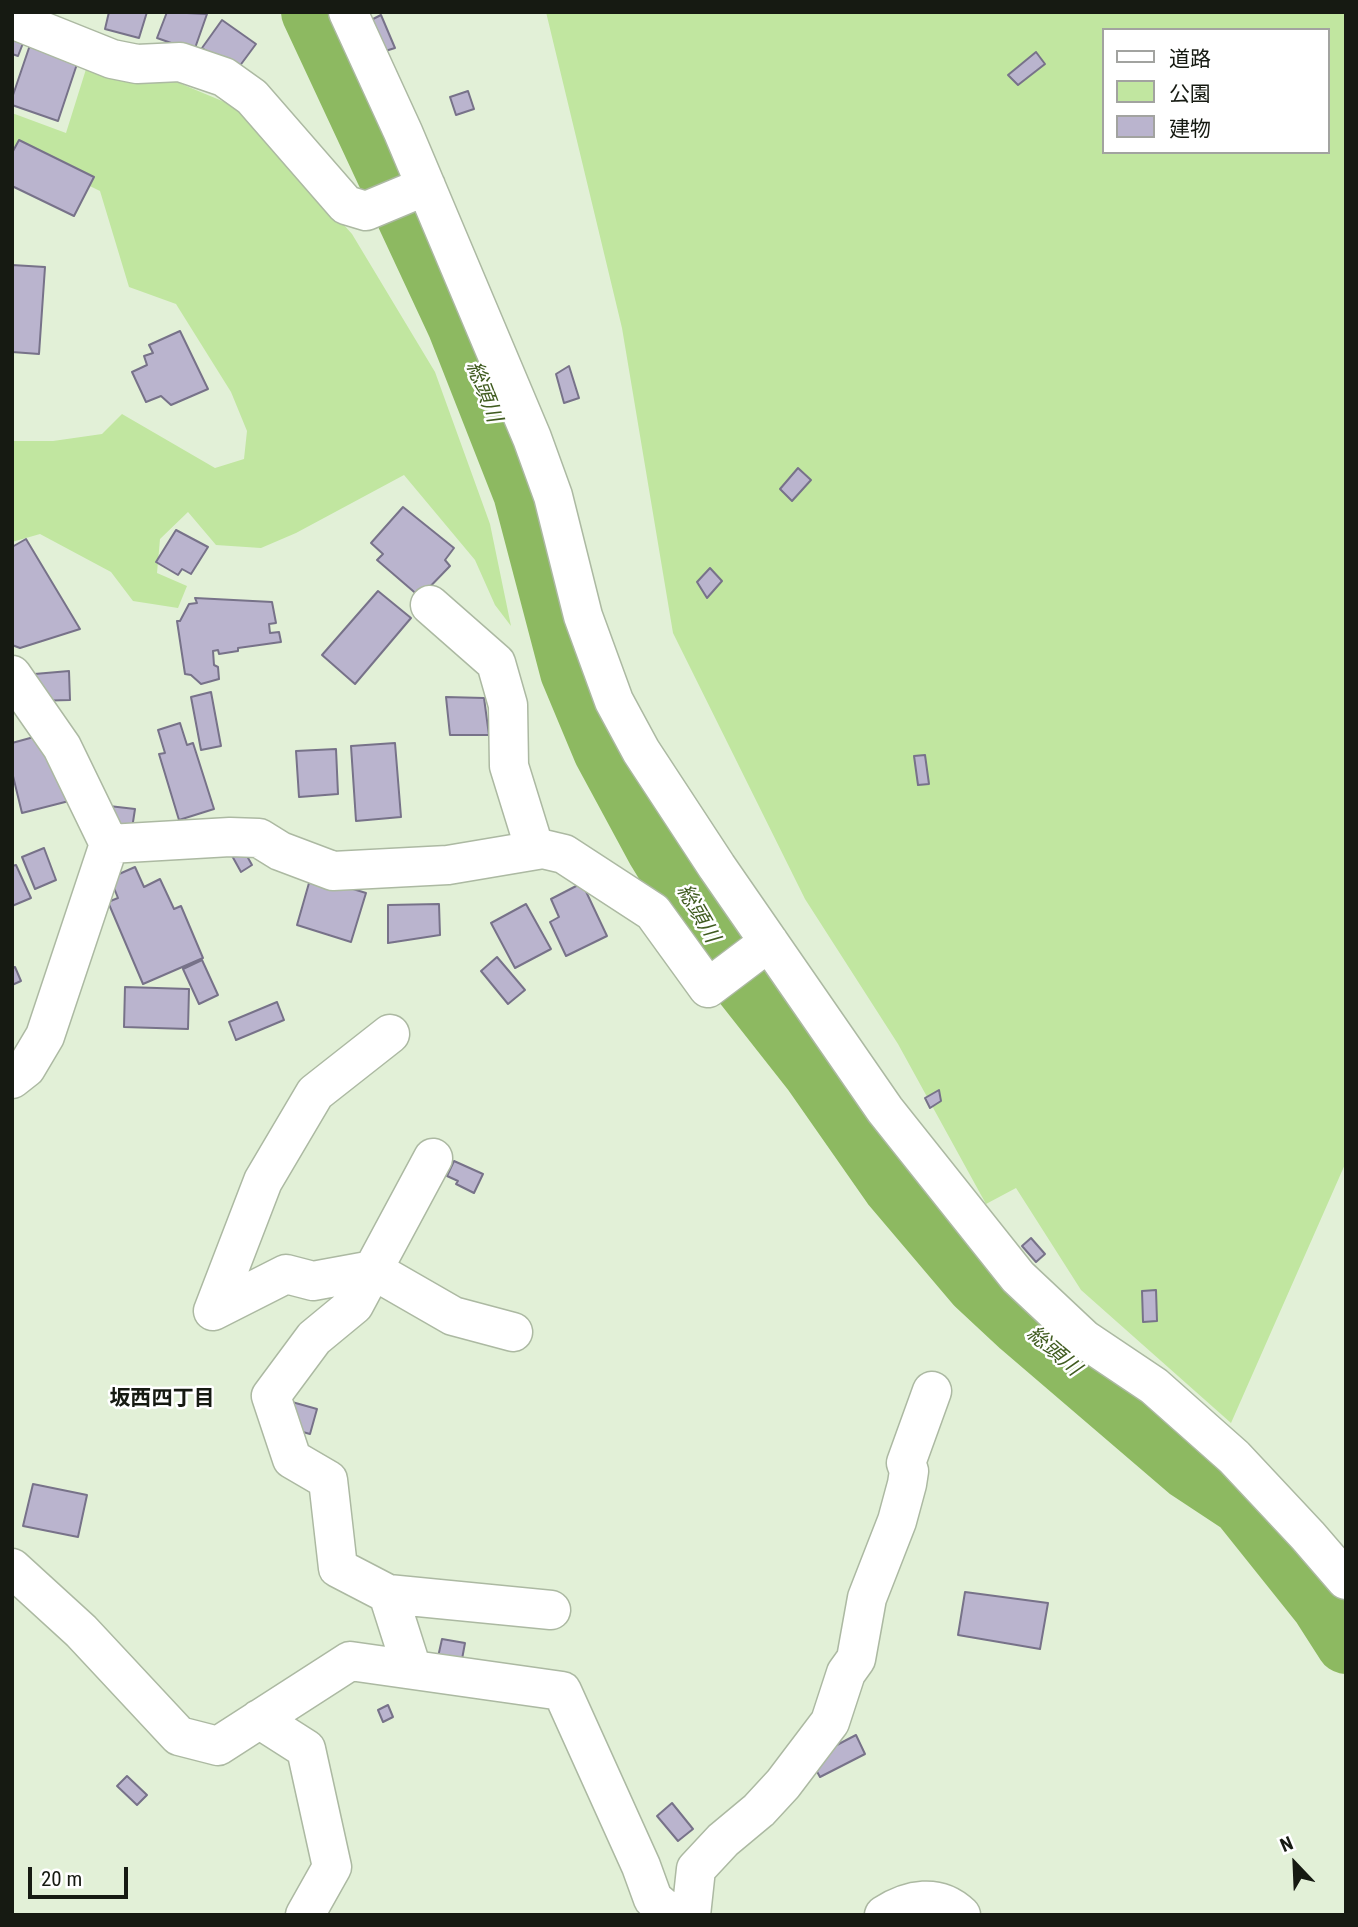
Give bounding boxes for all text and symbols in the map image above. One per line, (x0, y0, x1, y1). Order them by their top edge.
legend (1102, 28, 1330, 154)
text: 道路 (1169, 47, 1211, 71)
text: 公園 (1169, 82, 1211, 106)
text: 建物 (1169, 117, 1211, 141)
water label: 総頭川 (460, 358, 506, 426)
water label: 総頭川 (670, 880, 724, 948)
water label: 総頭川 (1021, 1322, 1085, 1382)
district label: 坂西四丁目 (110, 1387, 214, 1413)
north arrow (1260, 1829, 1330, 1899)
text: N (1277, 1831, 1296, 1857)
scale bar (32, 1854, 131, 1898)
text: 20 m (41, 1867, 82, 1891)

